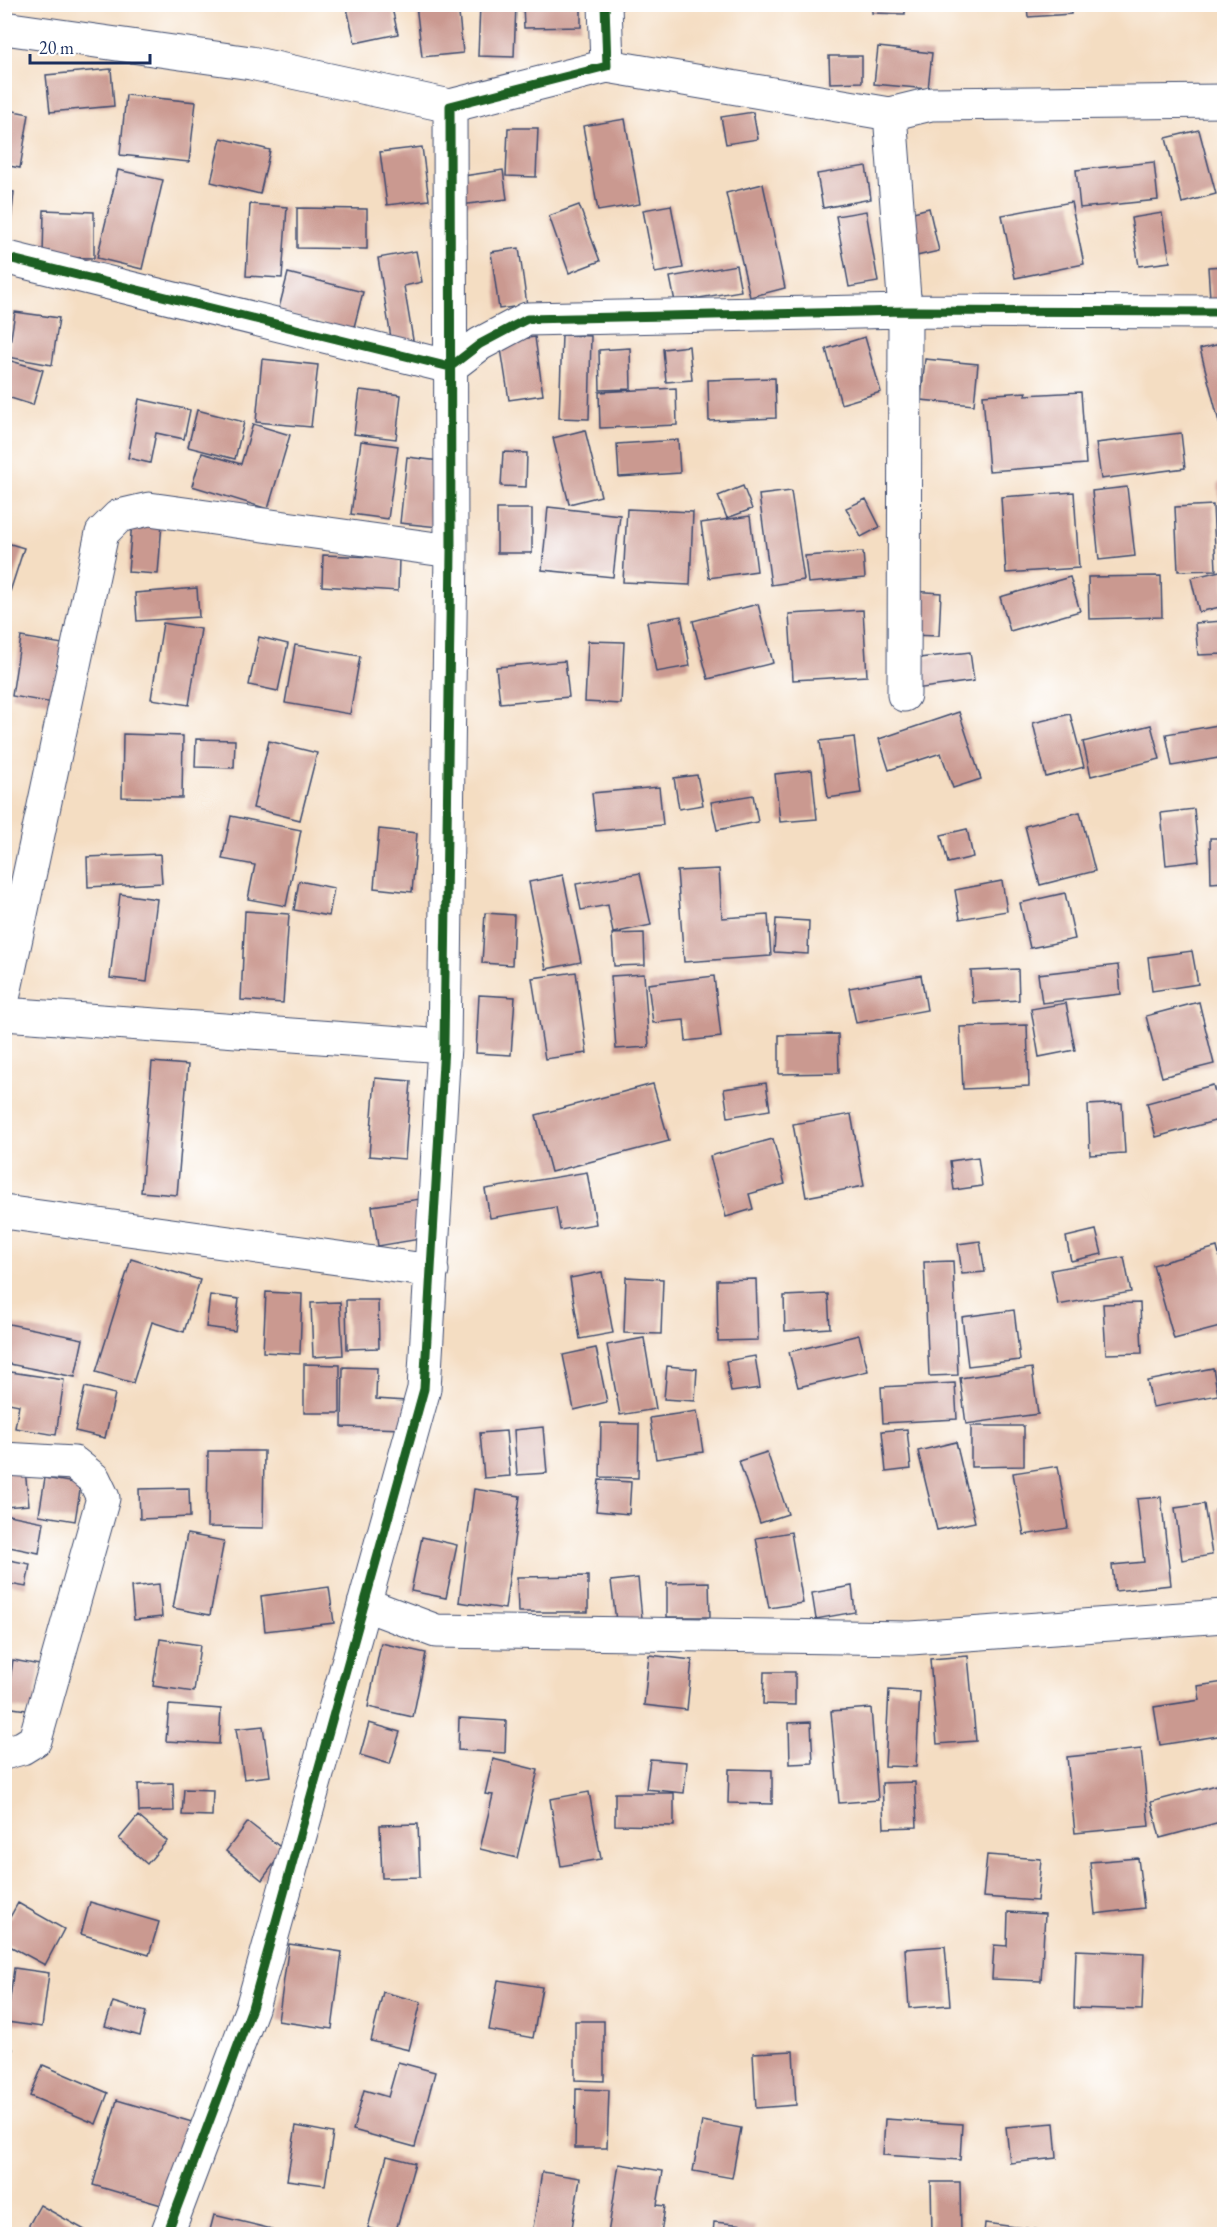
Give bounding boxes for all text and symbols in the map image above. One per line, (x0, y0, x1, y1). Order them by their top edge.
scale bar (30, 27, 150, 65)
text: 20 m (39, 36, 74, 59)

